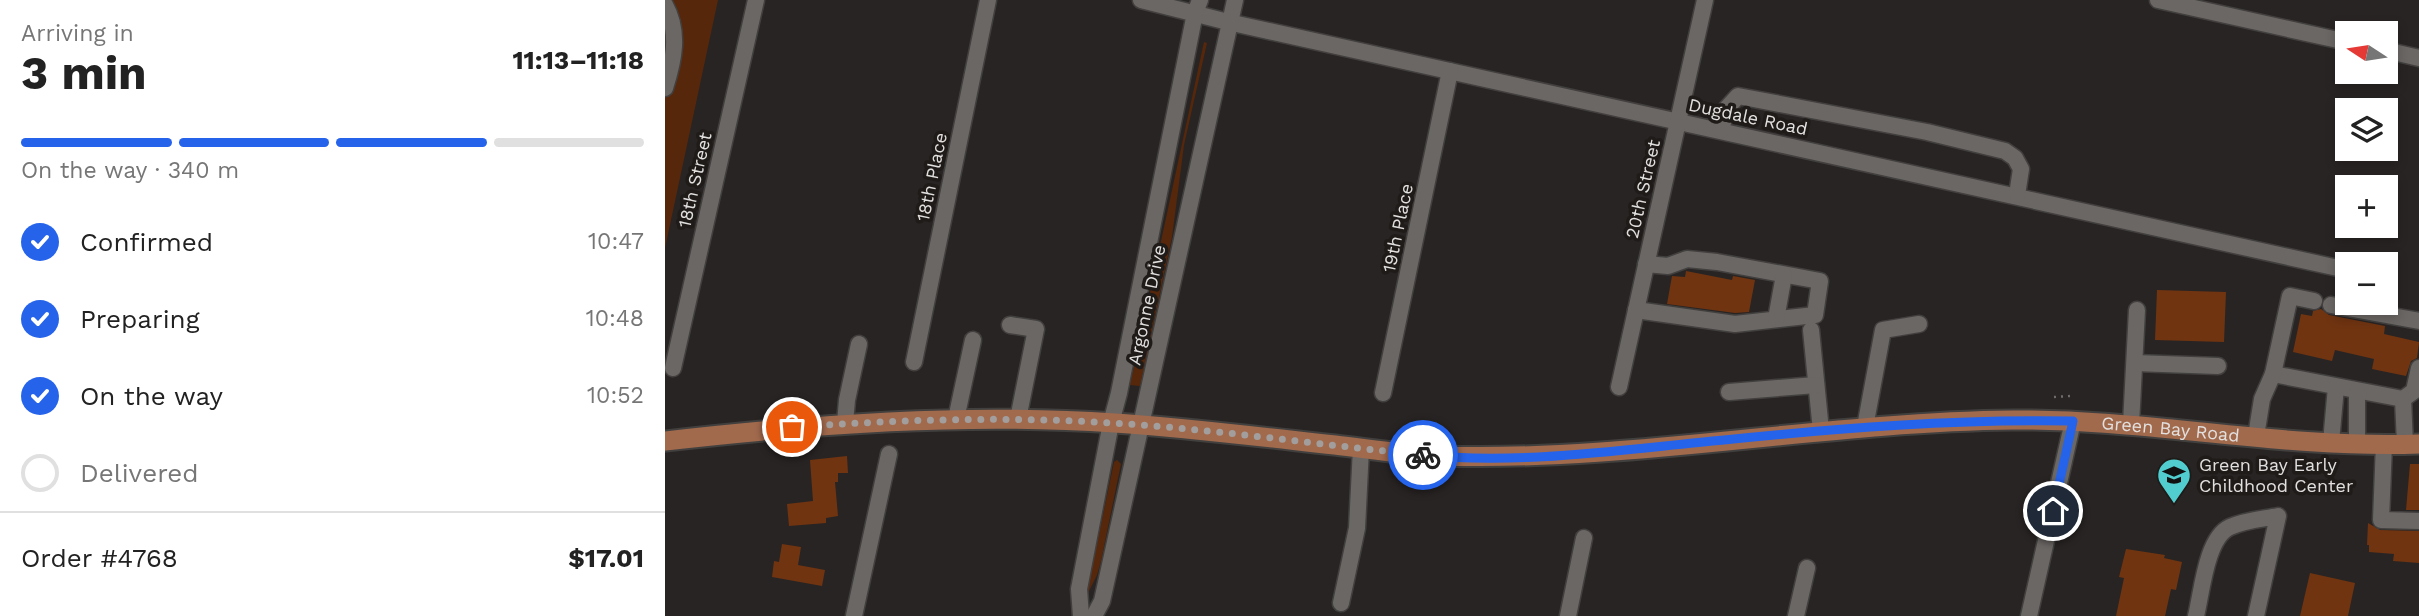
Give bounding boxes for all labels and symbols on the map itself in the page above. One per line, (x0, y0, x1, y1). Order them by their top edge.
north arrow (2335, 21, 2397, 84)
street label: Dugdale Road (1687, 94, 1810, 139)
street label: 18th Street (673, 130, 716, 230)
street label: 18th Place (912, 131, 951, 223)
street label: 20th Street (1621, 137, 1664, 240)
street label: 19th Place (1378, 182, 1417, 274)
street label: Argonne Drive (1123, 243, 1170, 367)
pin (762, 397, 822, 457)
street label: Green Bay Road (2101, 412, 2241, 446)
courier (1388, 420, 1458, 490)
place label: Green Bay Early Childhood Center (2199, 454, 2353, 496)
school or university icon: Green Bay Early Childhood Center (2155, 456, 2193, 505)
pin (2023, 481, 2083, 541)

